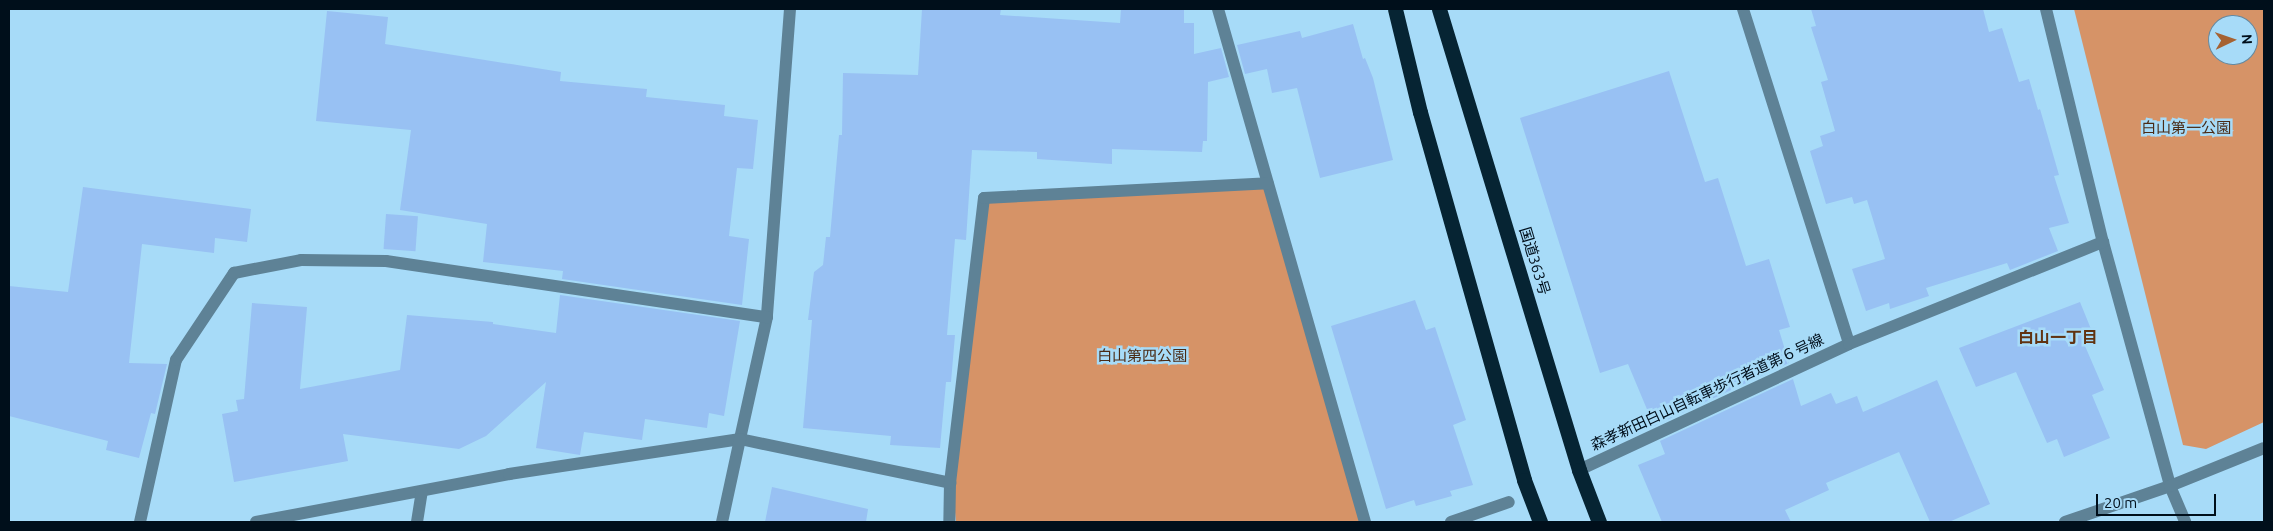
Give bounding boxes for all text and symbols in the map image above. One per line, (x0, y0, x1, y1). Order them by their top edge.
north arrow (2208, 15, 2258, 65)
text: N (2239, 34, 2255, 45)
park label: 白山第一公園 (2141, 119, 2231, 137)
street label: 国道363号 (1516, 225, 1554, 297)
district label: 白山一丁目 (2018, 327, 2098, 347)
street label: 森孝新田白山自転車歩行者道第６号線 (1588, 330, 1826, 454)
park label: 白山第四公園 (1097, 347, 1187, 365)
scale bar (2098, 484, 2218, 516)
text: 20 m (2104, 494, 2137, 511)

